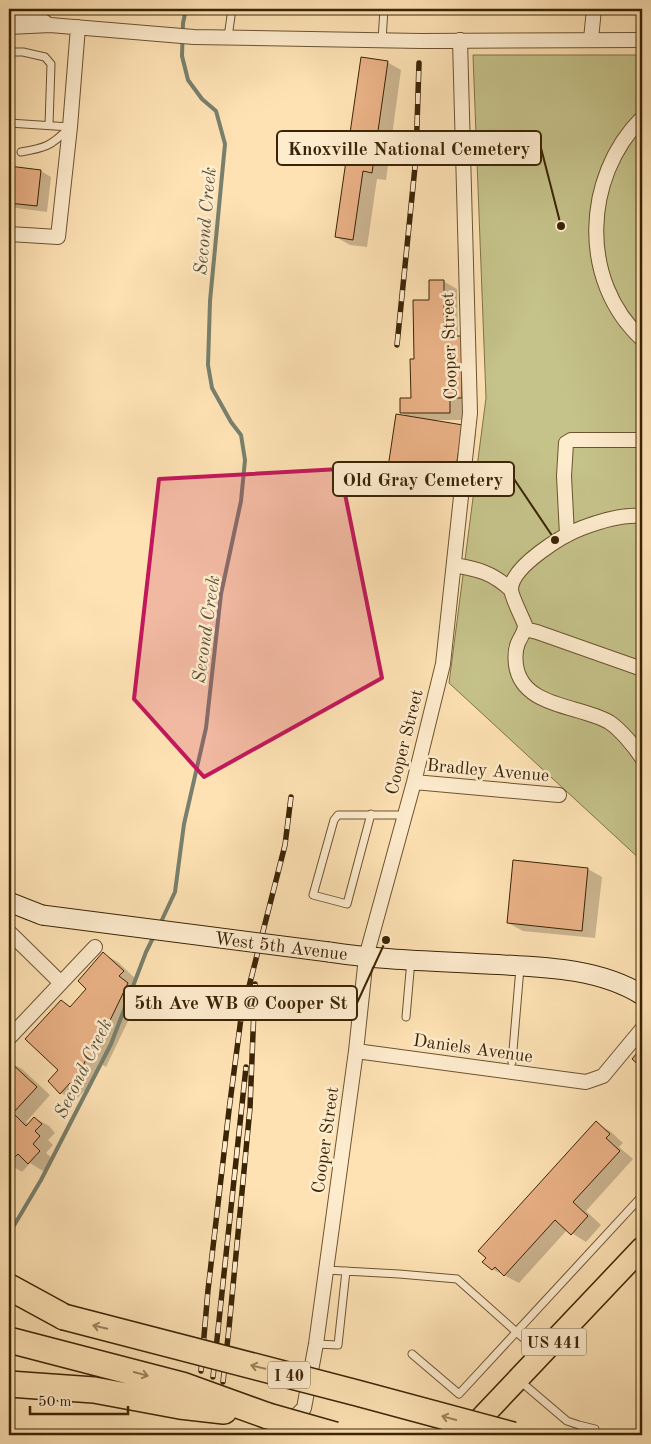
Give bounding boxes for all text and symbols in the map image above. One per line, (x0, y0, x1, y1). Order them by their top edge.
callout: Knoxville National Cemetery (277, 131, 541, 165)
text: Knoxville National Cemetery (287, 141, 531, 160)
water label: Second Creek (192, 166, 221, 276)
street label: Cooper Street (439, 292, 461, 400)
callout: Old Gray Cemetery (333, 462, 514, 496)
text: Old Gray Cemetery (342, 472, 504, 491)
water label: Second Creek (191, 574, 224, 684)
street label: Cooper Street (383, 688, 427, 797)
street label: Bradley Avenue (426, 757, 550, 785)
street label: West 5th Avenue (213, 930, 348, 964)
callout: 5th Ave WB @ Cooper St (124, 986, 357, 1020)
text: 5th Ave WB @ Cooper St (134, 995, 348, 1014)
water label: Second Creek (52, 1016, 117, 1122)
street label: Daniels Avenue (412, 1032, 534, 1066)
street label: Cooper Street (310, 1086, 342, 1195)
one-way arrow (93, 1322, 109, 1331)
road number: US 441 (522, 1328, 586, 1355)
one-way arrow (250, 1362, 266, 1371)
road number: I 40 (268, 1362, 310, 1388)
one-way arrow (132, 1370, 148, 1379)
scale bar (30, 1384, 128, 1416)
text: 50 m (38, 1395, 72, 1410)
one-way arrow (441, 1412, 457, 1422)

